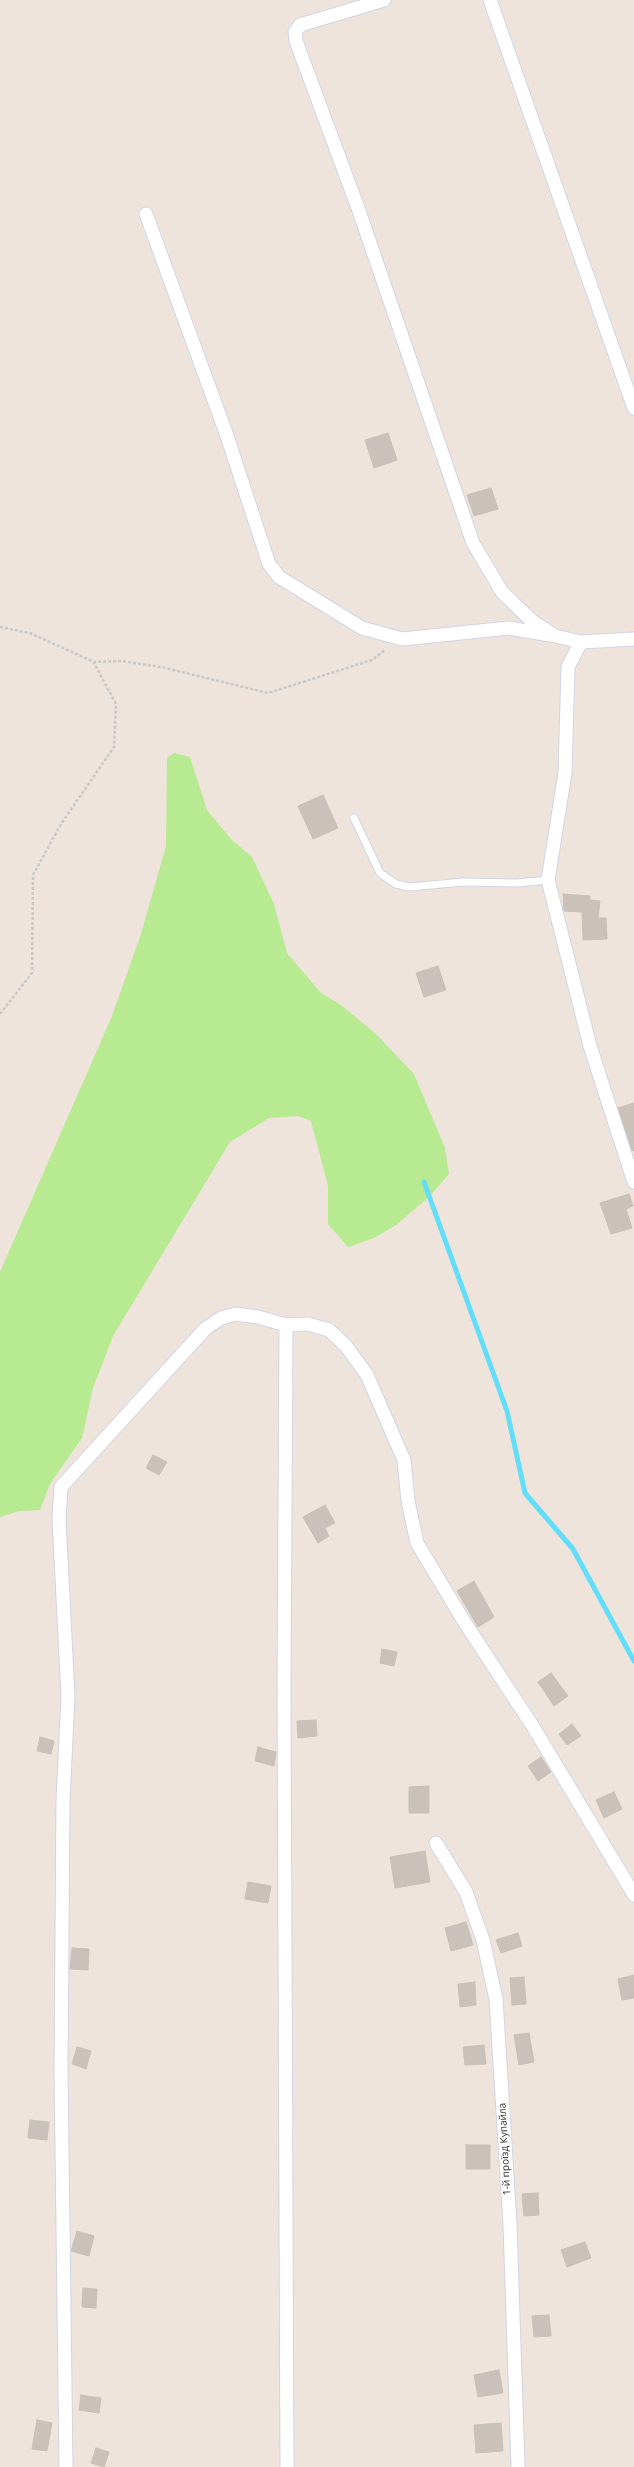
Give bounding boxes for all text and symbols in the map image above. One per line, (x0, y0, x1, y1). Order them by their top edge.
street label: 1-й проїзд Купайла (497, 2103, 513, 2195)

